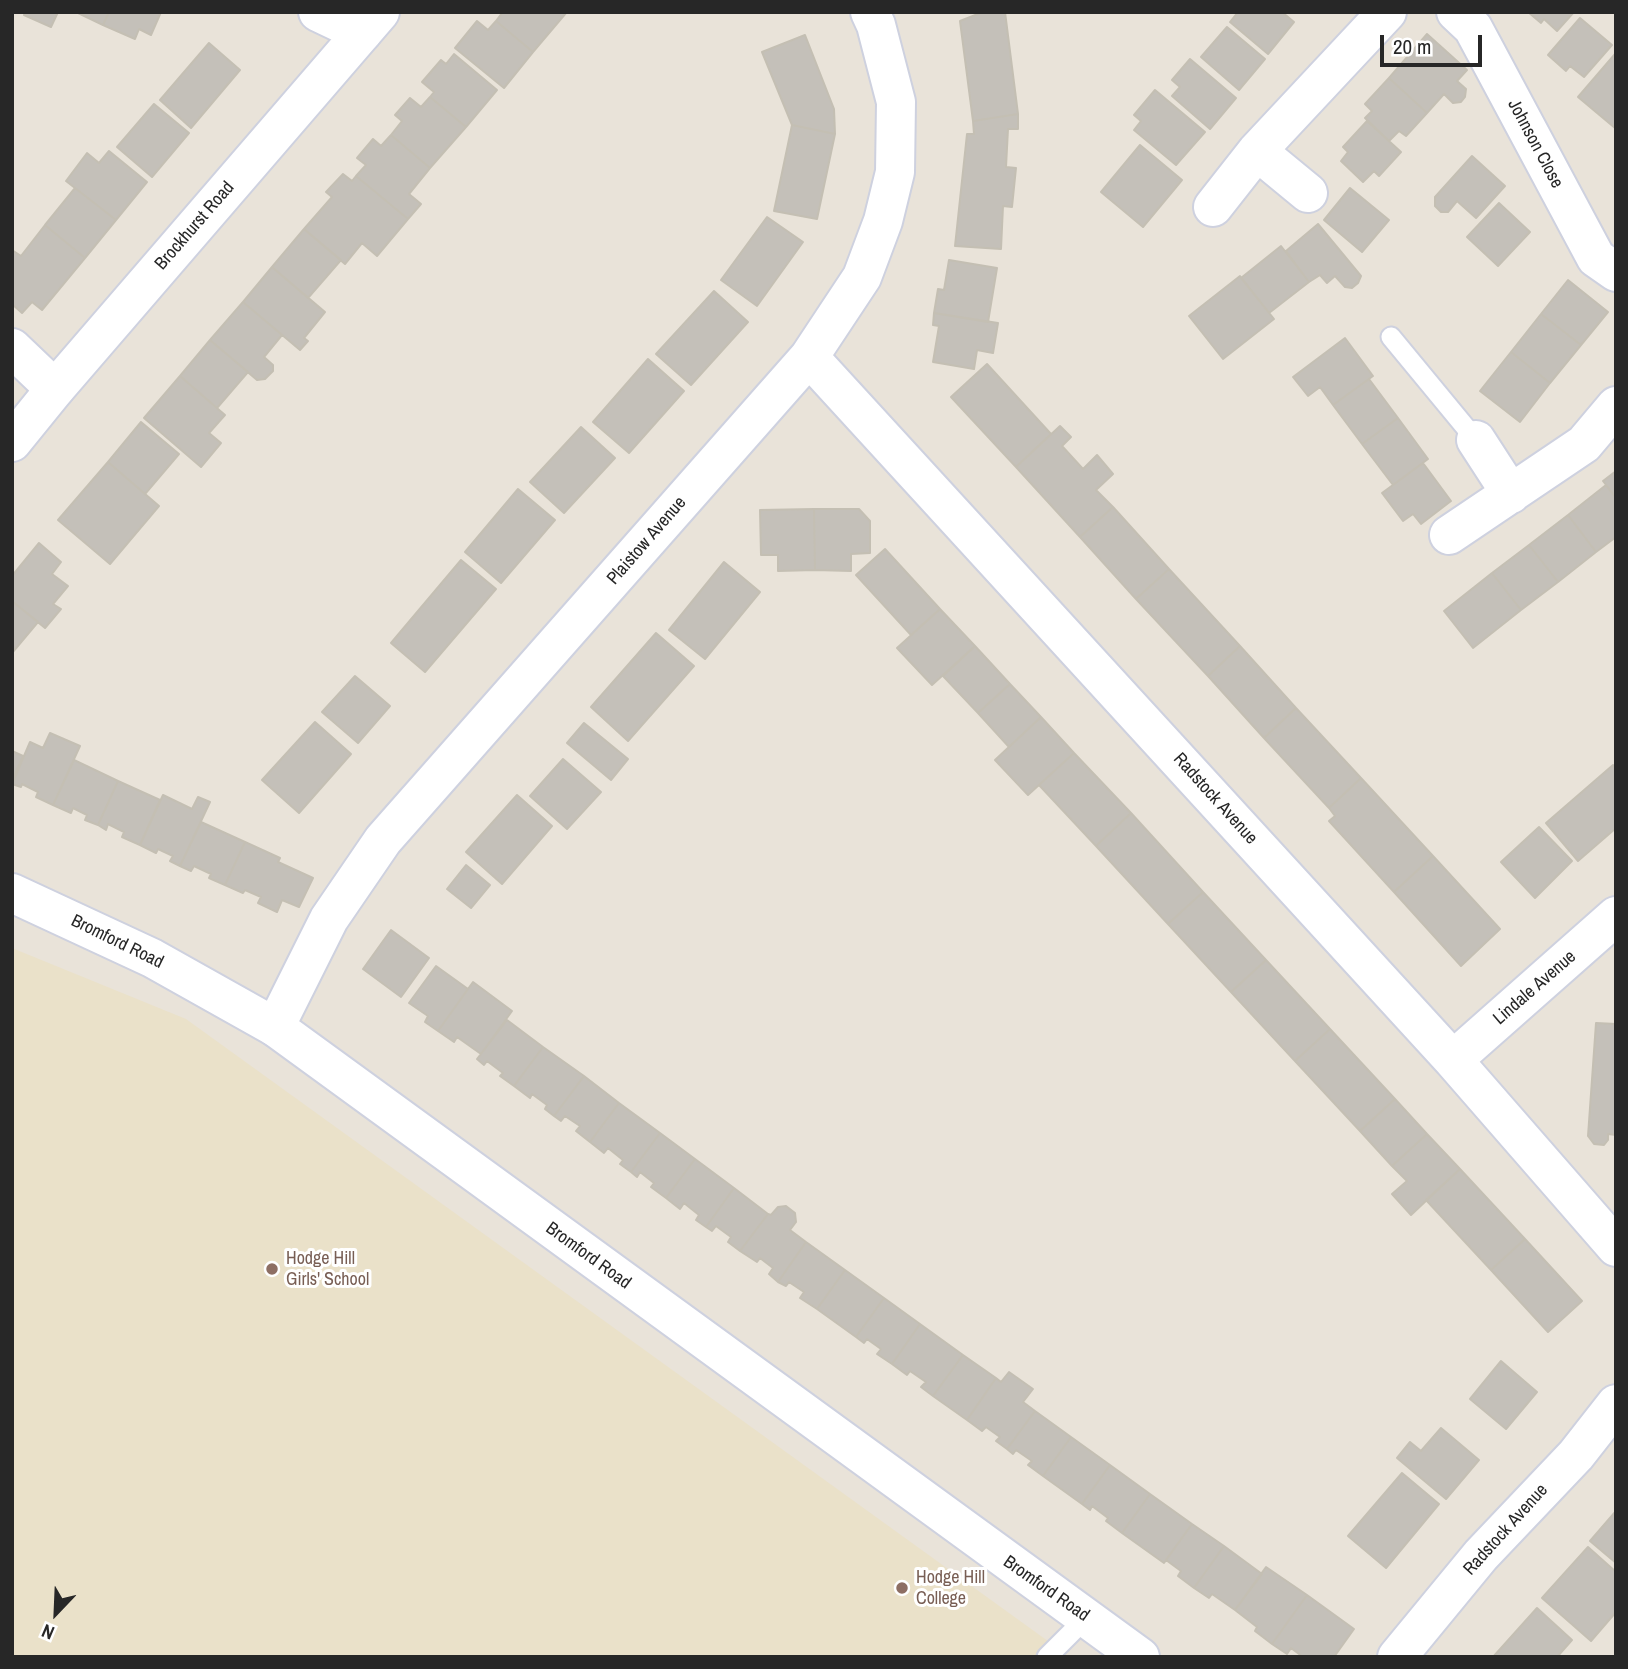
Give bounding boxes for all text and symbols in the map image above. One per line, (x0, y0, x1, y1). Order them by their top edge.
scale bar (1383, 21, 1484, 65)
text: 20 m (1393, 32, 1431, 61)
street label: Johnson Close (1503, 96, 1567, 192)
street label: Brockhurst Road (151, 177, 239, 275)
street label: Plaistow Avenue (603, 493, 691, 589)
street label: Radstock Avenue (1168, 749, 1262, 849)
street label: Bromford Road (67, 910, 167, 974)
street label: Lindale Avenue (1489, 946, 1581, 1030)
street label: Bromford Road (541, 1218, 635, 1294)
place label: Hodge Hill Girls' School (286, 1248, 369, 1290)
marker: Hodge Hill Girls' School (264, 1261, 280, 1277)
street label: Radstock Avenue (1459, 1480, 1553, 1580)
street label: Bromford Road (999, 1551, 1093, 1627)
place label: Hodge Hill College (916, 1567, 985, 1610)
north arrow (21, 1578, 91, 1648)
marker: Hodge Hill College (894, 1580, 910, 1596)
text: N (38, 1618, 58, 1646)

